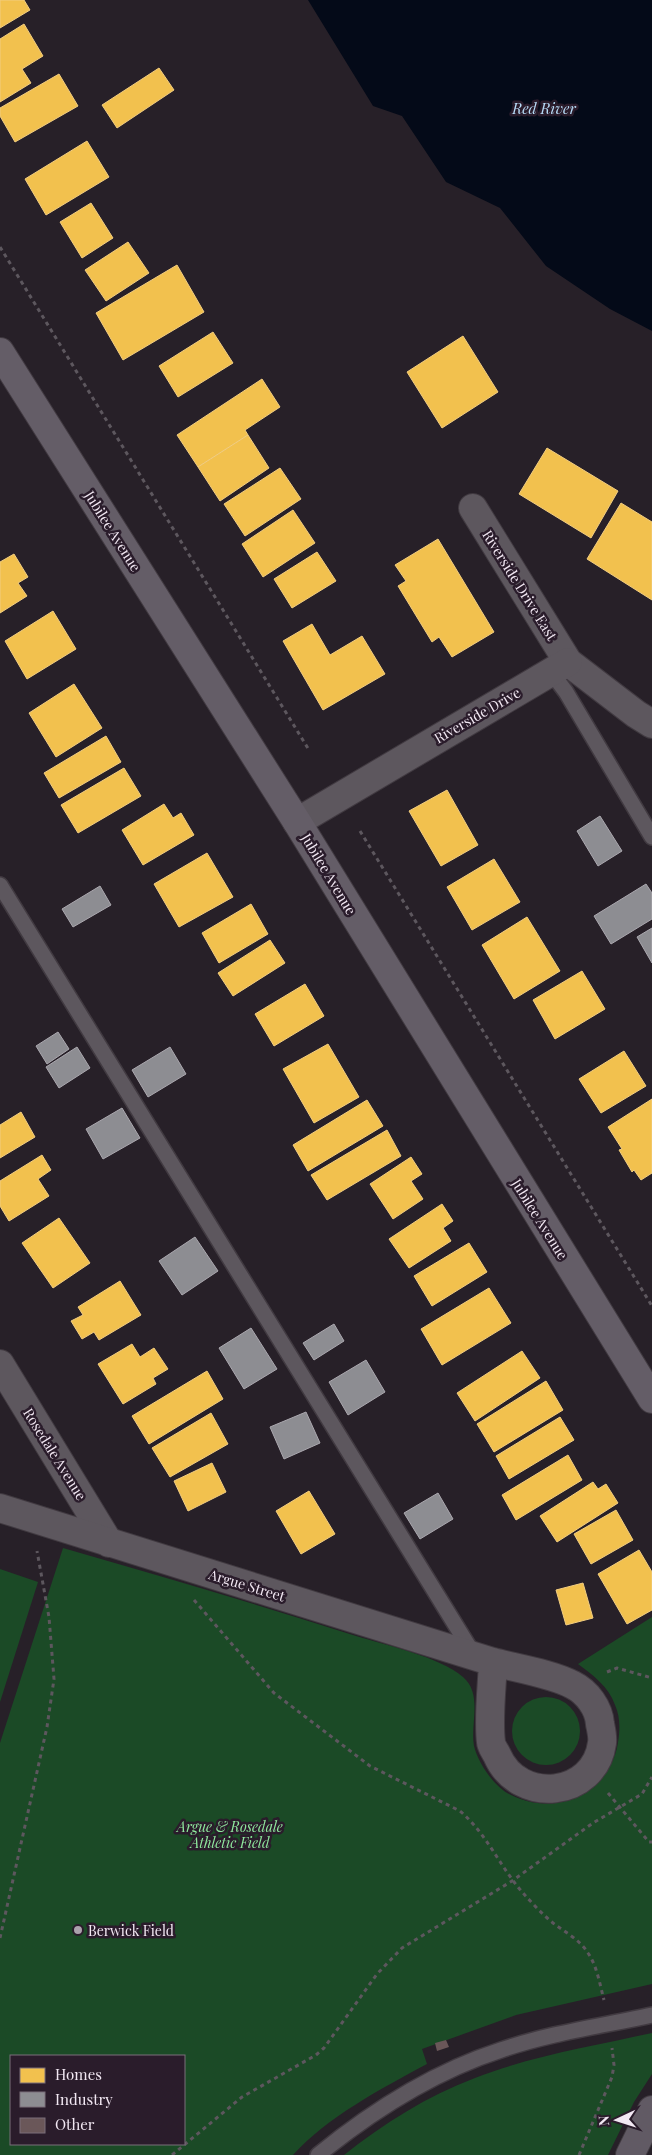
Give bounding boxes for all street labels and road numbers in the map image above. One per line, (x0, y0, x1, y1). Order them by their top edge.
street label: Jubilee Avenue (80, 486, 145, 575)
street label: Riverside Drive East (478, 526, 562, 645)
street label: Riverside Drive (430, 683, 524, 747)
street label: Jubilee Avenue (297, 829, 361, 918)
street label: Jubilee Avenue (507, 1174, 572, 1263)
street label: Rosedale Avenue (19, 1404, 91, 1504)
street label: Argue Street (206, 1564, 288, 1606)

